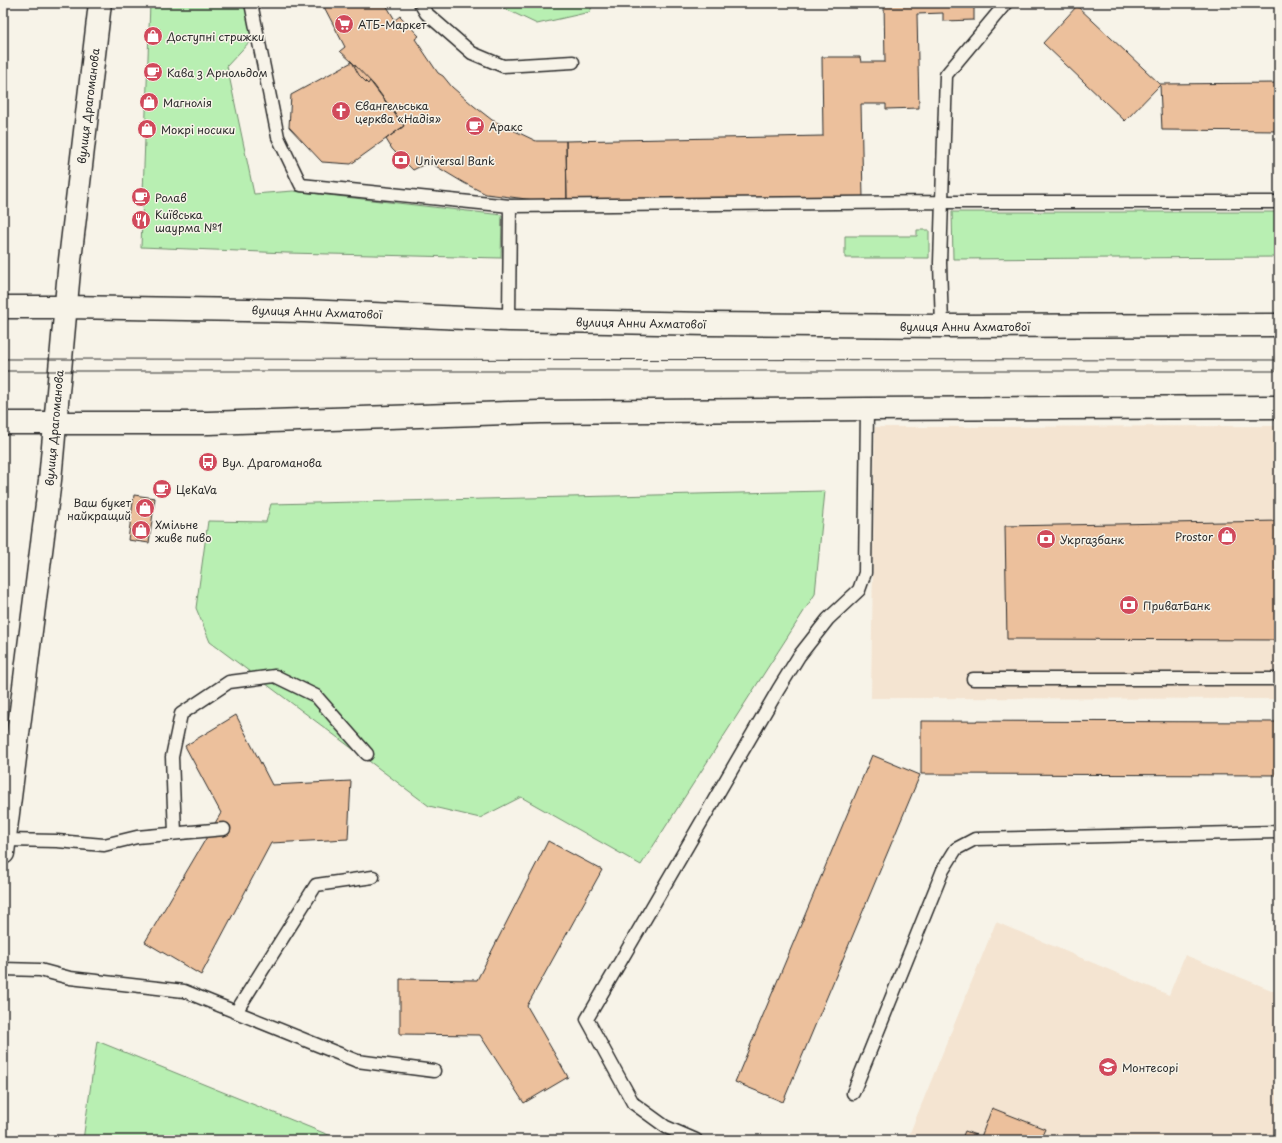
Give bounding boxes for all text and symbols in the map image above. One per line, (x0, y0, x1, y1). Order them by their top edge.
supermarket icon: АТБ-Маркет (333, 13, 355, 35)
place label: АТБ-Маркет (358, 16, 427, 33)
shop icon: Доступні стрижки (142, 25, 164, 47)
place label: Доступні стрижки (166, 28, 265, 45)
street label: вулиця Драгоманова (72, 47, 104, 165)
cafe icon: Кава з Арнольдом (142, 61, 164, 83)
place label: Кава з Арнольдом (167, 64, 267, 81)
shop icon: Магнолія (138, 91, 160, 113)
place label: Магнолія (163, 94, 212, 111)
place label: Євангельська церква «Надія» (355, 97, 441, 127)
church icon: Євангельська церква «Надія» (330, 100, 352, 122)
cafe icon: Аракс (464, 115, 486, 137)
shop icon: Мокрі носики (136, 118, 158, 140)
place label: Аракс (489, 118, 523, 135)
place label: Мокрі носики (161, 121, 235, 138)
bank icon: Universal Bank (390, 149, 412, 171)
place label: Universal Bank (415, 152, 495, 169)
cafe icon: Ролав (130, 186, 152, 208)
place label: Ролав (155, 189, 187, 206)
place label: Київська шаурма №1 (155, 206, 222, 236)
restaurant icon: Київська шаурма №1 (130, 209, 152, 231)
street label: вулиця Анни Ахматової (251, 301, 383, 323)
street label: вулиця Анни Ахматової (576, 313, 707, 333)
street label: вулиця Анни Ахматової (900, 318, 1031, 335)
street label: вулиця Драгоманова (40, 369, 68, 487)
bus stop icon: Вул. Драгоманова (197, 451, 219, 473)
place label: Вул. Драгоманова (222, 454, 322, 471)
cafe icon: ЦеKaVa (151, 478, 173, 500)
place label: ЦеKaVa (176, 481, 217, 498)
place label: Ваш букет найкращий (67, 494, 132, 524)
shop icon: Ваш букет найкращий (134, 497, 156, 519)
place label: Хмільне живе пиво (155, 516, 211, 546)
shop icon: Хмільне живе пиво (130, 519, 152, 541)
shop icon: Prostor (1216, 525, 1238, 547)
bank icon: Укргазбанк (1035, 528, 1057, 550)
place label: Prostor (1175, 528, 1214, 545)
place label: Укргазбанк (1060, 531, 1125, 548)
bank icon: ПриватБанк (1118, 594, 1140, 616)
place label: ПриватБанк (1143, 597, 1211, 614)
school or university icon: Монтесорі (1097, 1056, 1119, 1078)
place label: Монтесорі (1122, 1059, 1178, 1076)

